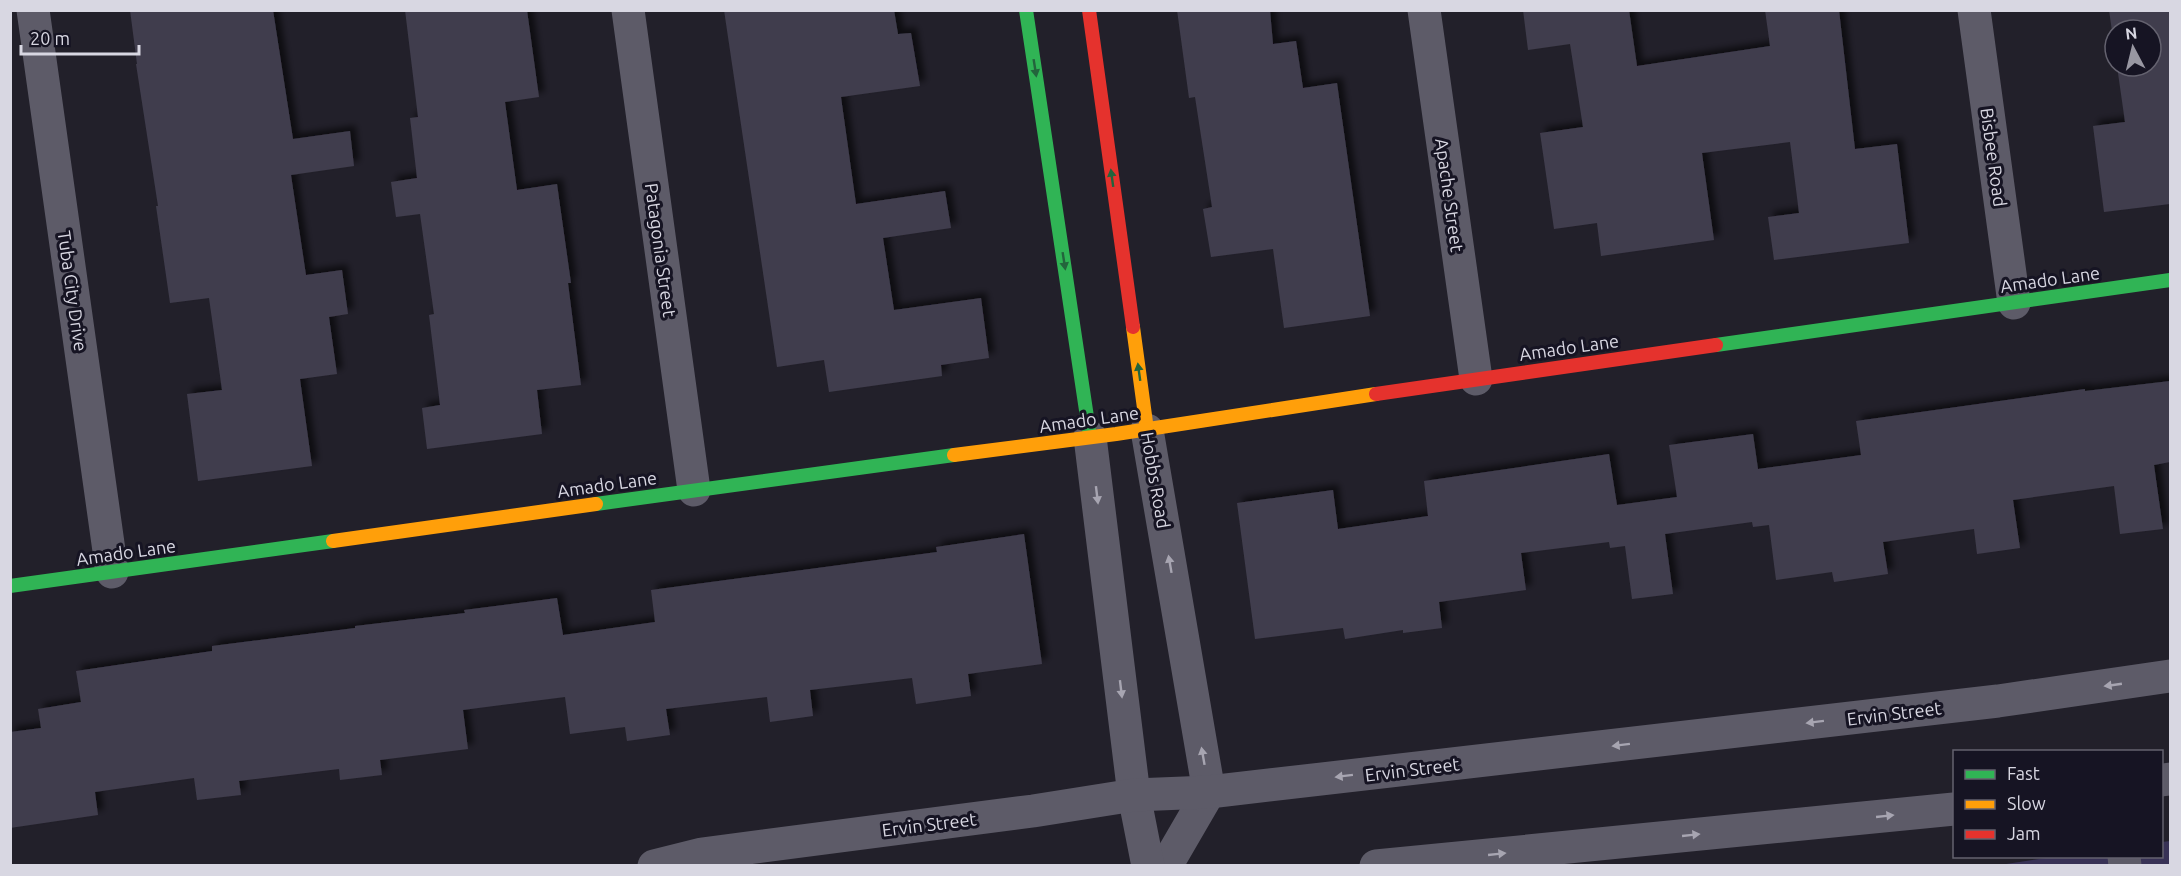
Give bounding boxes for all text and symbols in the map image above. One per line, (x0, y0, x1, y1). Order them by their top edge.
scale bar (21, 18, 140, 56)
north arrow (2103, 18, 2163, 78)
text: N (2124, 23, 2138, 43)
text: 20 m (30, 28, 70, 48)
one-way arrow (1031, 59, 1040, 78)
street label: Bisbee Road (1977, 106, 2011, 208)
street label: Apache Street (1432, 137, 1468, 253)
one-way arrow (1107, 169, 1116, 188)
street label: Patagonia Street (642, 182, 680, 318)
street label: Tuba City Drive (55, 229, 91, 353)
one-way arrow (1059, 252, 1068, 271)
street label: Amado Lane (1999, 262, 2101, 296)
street label: Amado Lane (1518, 330, 1620, 364)
one-way arrow (1134, 362, 1143, 381)
street label: Amado Lane (1038, 402, 1140, 436)
street label: Hobbs Road (1138, 430, 1174, 530)
street label: Amado Lane (556, 467, 658, 501)
one-way arrow (1093, 486, 1102, 505)
street label: Amado Lane (75, 535, 177, 569)
one-way arrow (1165, 555, 1174, 574)
one-way arrow (1116, 679, 1125, 698)
one-way arrow (2103, 680, 2122, 689)
street label: Ervin Street (1846, 697, 1942, 729)
one-way arrow (1805, 717, 1824, 727)
one-way arrow (1612, 740, 1631, 749)
one-way arrow (1198, 747, 1207, 766)
legend (1953, 750, 2163, 858)
street label: Ervin Street (1364, 753, 1460, 785)
text: Fast (2007, 763, 2040, 783)
one-way arrow (1335, 772, 1354, 781)
text: Slow (2007, 793, 2046, 813)
street label: Ervin Street (881, 808, 977, 840)
one-way arrow (1876, 811, 1895, 821)
text: Jam (2007, 823, 2041, 843)
one-way arrow (1681, 830, 1700, 840)
one-way arrow (1487, 849, 1506, 859)

